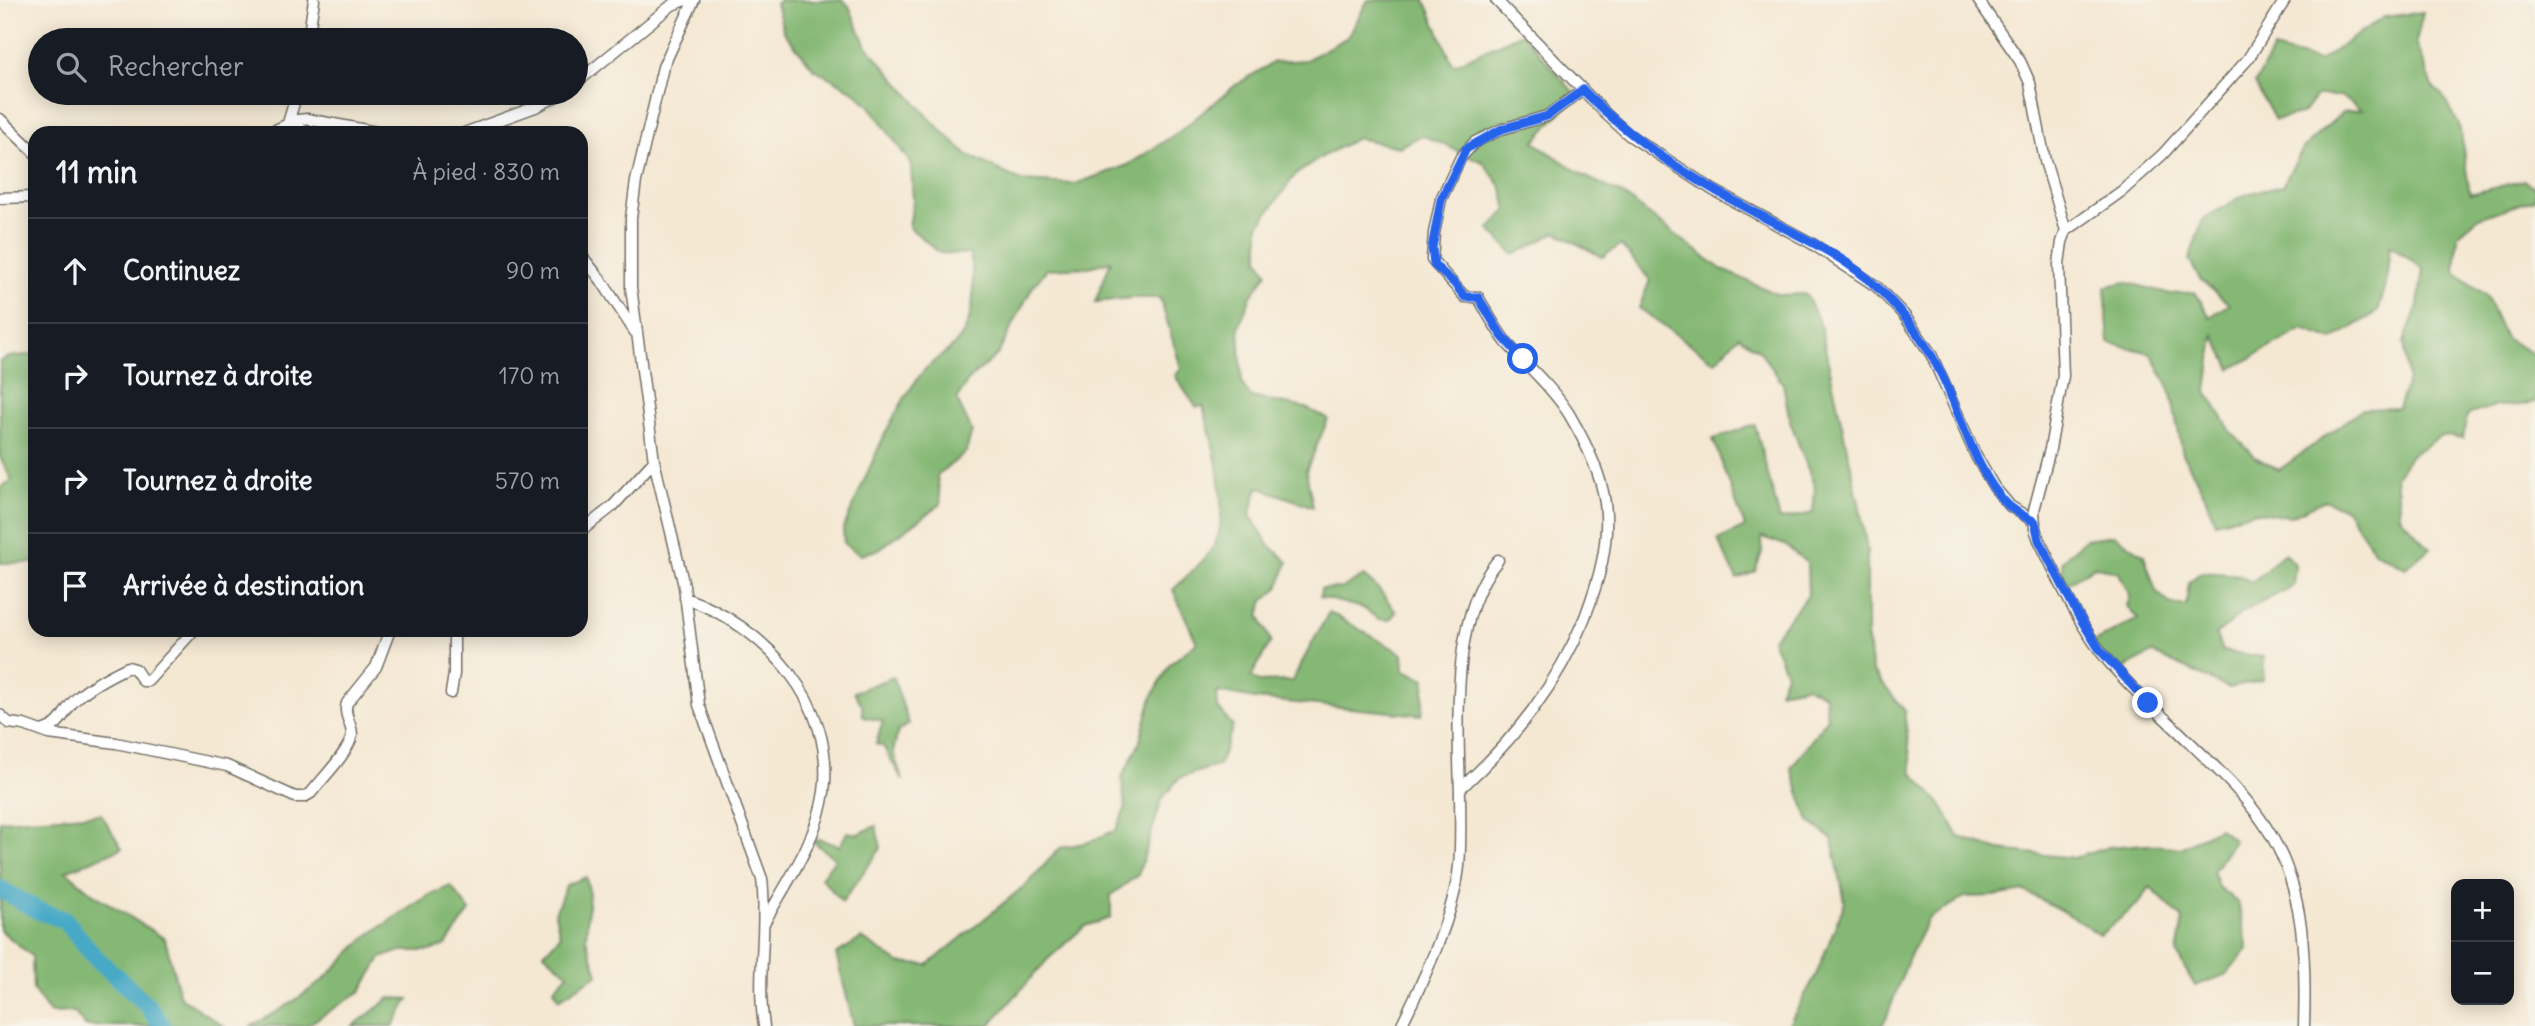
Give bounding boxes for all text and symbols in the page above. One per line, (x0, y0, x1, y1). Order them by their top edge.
search box (28, 28, 588, 105)
icon: search (52, 48, 90, 86)
text: Rechercher (108, 50, 244, 83)
text: 11 min (56, 153, 137, 191)
text: À pied · 830 m (412, 157, 560, 186)
icon: ahead (56, 252, 94, 290)
text: Continuez (123, 254, 240, 287)
text: 90 m (506, 256, 560, 285)
route start (1507, 343, 1538, 374)
icon: right (56, 357, 94, 395)
text: Tournez à droite (123, 359, 313, 392)
text: 170 m (499, 361, 560, 390)
icon: right (56, 462, 94, 500)
text: Tournez à droite (123, 464, 313, 497)
text: 570 m (495, 466, 560, 495)
icon: arrive (56, 567, 94, 605)
text: Arrivée à destination (123, 569, 364, 602)
route end (2132, 687, 2163, 718)
map controls (2451, 879, 2514, 1005)
button: + (2451, 879, 2514, 942)
button: − (2451, 942, 2514, 1005)

